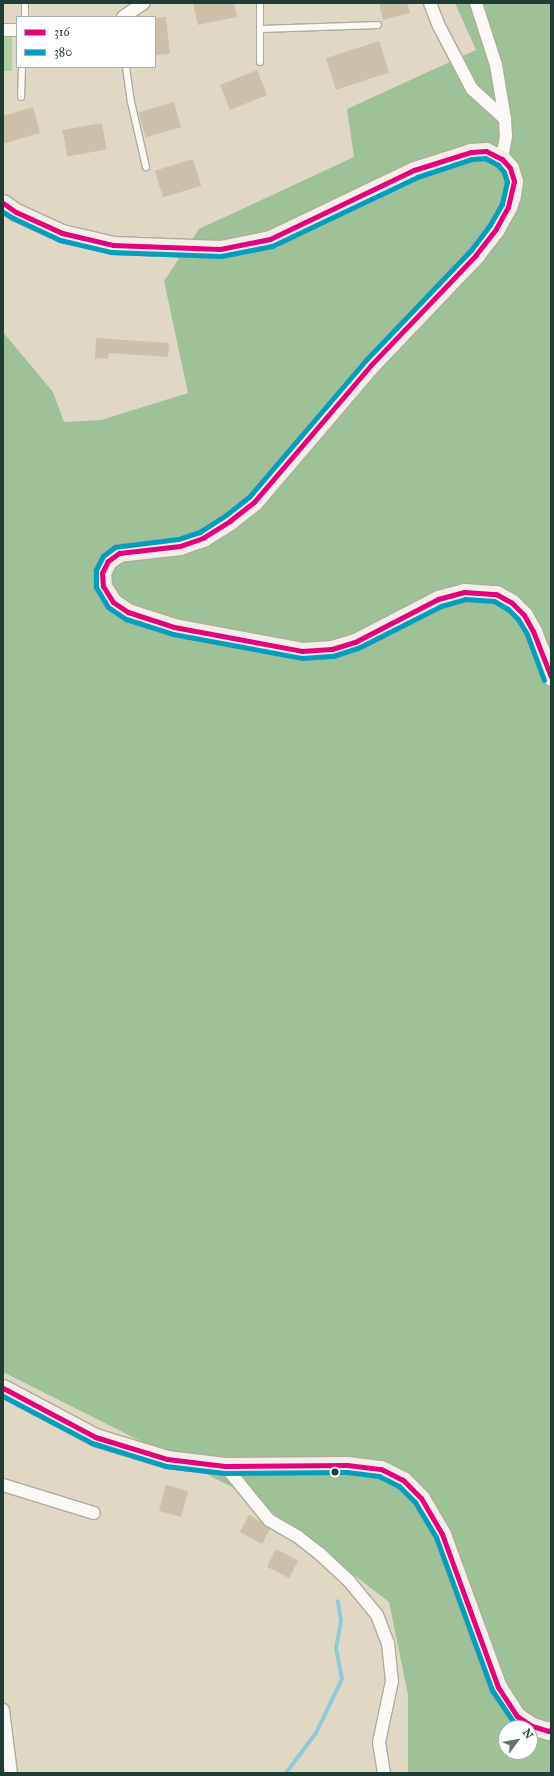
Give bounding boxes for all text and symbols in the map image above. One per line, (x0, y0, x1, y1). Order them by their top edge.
legend (16, 16, 156, 68)
text: 316 (54, 25, 70, 39)
text: 380 (54, 45, 72, 59)
unlabelled marker (330, 1467, 340, 1477)
north arrow (498, 1720, 538, 1760)
text: N (520, 1726, 536, 1741)

